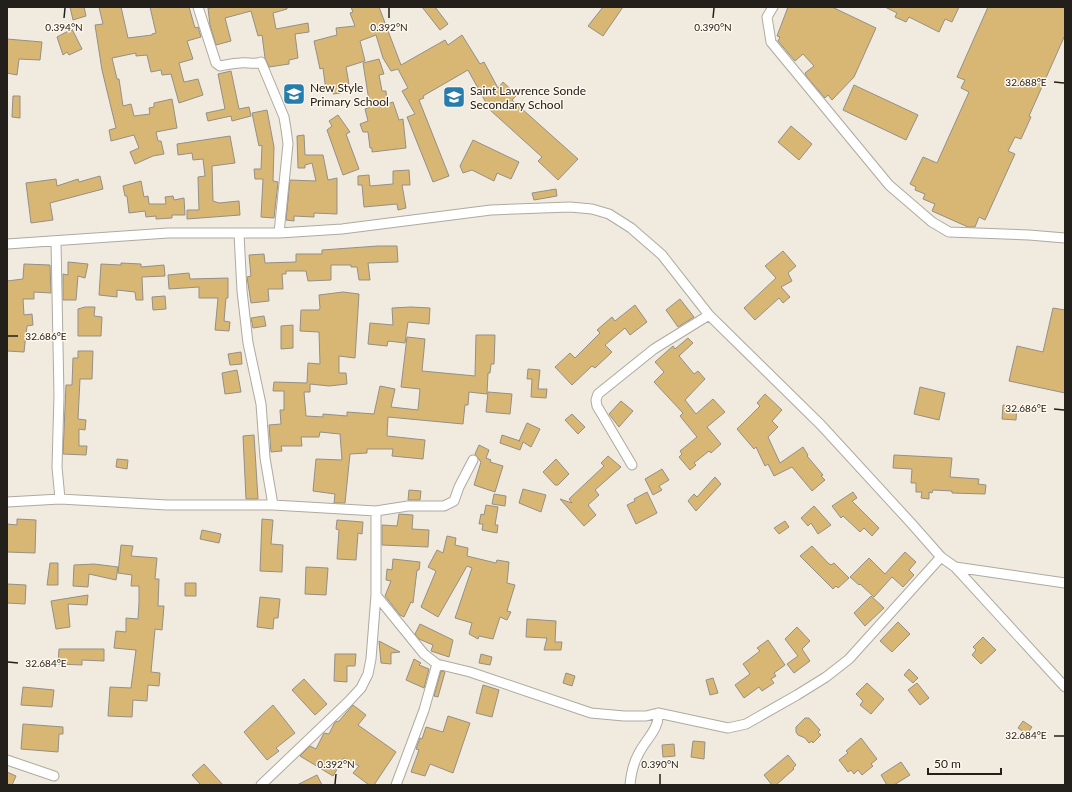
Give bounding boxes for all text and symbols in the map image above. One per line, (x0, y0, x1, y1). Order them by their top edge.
text: 0.394°N (45, 21, 83, 33)
text: 0.392°N (370, 21, 408, 33)
text: 0.390°N (694, 21, 732, 33)
text: 32.688°E (1005, 76, 1047, 88)
place label: New Style Primary School (310, 80, 389, 109)
school or university icon: New Style Primary School (281, 81, 307, 107)
place label: Saint Lawrence Sonde Secondary School (470, 83, 586, 112)
school or university icon: Saint Lawrence Sonde Secondary School (441, 84, 467, 110)
text: 32.686°E (25, 330, 67, 342)
text: 32.686°E (1005, 402, 1047, 414)
text: 32.684°E (25, 657, 67, 669)
text: 32.684°E (1005, 729, 1047, 741)
scale bar (928, 750, 1001, 776)
text: 50 m (934, 756, 961, 771)
text: 0.392°N (317, 758, 355, 770)
text: 0.390°N (641, 758, 679, 770)

